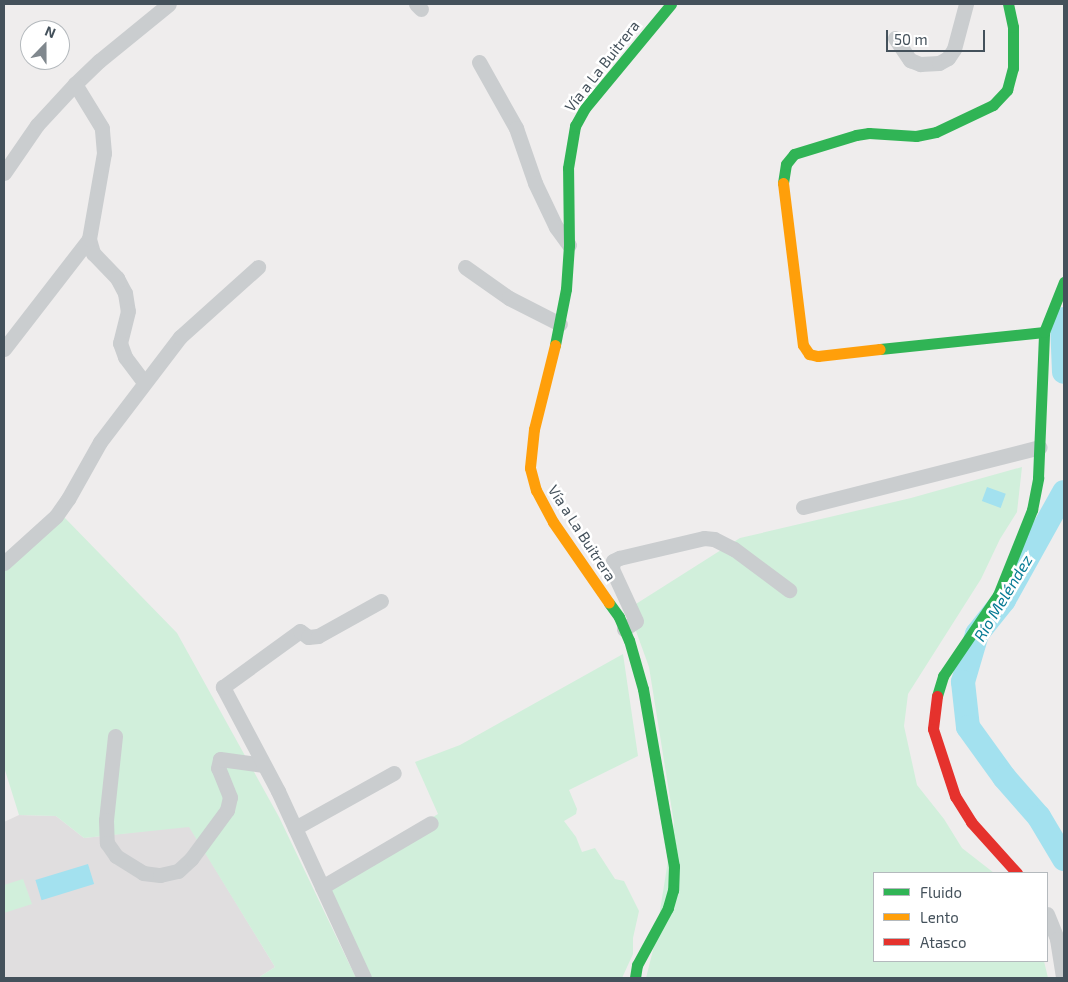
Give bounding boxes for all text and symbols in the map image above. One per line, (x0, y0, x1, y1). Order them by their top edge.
street label: Vía a La Buitrera (561, 17, 643, 115)
north arrow (20, 20, 70, 70)
scale bar (888, 20, 987, 52)
text: N (43, 22, 58, 41)
text: 50 m (894, 30, 928, 48)
street label: Vía a La Buitrera (544, 482, 620, 584)
water label: Río Meléndez (970, 551, 1036, 645)
legend (873, 872, 1048, 962)
text: Fluido (920, 883, 962, 901)
text: Lento (920, 908, 959, 926)
text: Atasco (920, 933, 966, 951)

